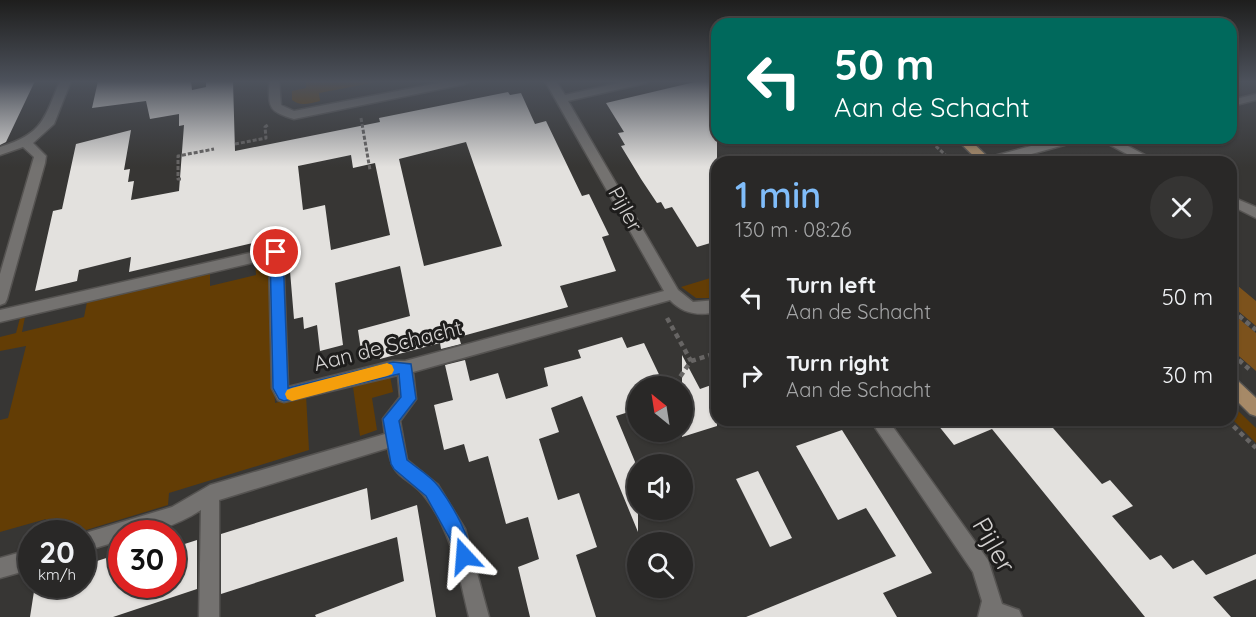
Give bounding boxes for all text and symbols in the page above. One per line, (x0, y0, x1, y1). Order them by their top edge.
text: 50 m (834, 38, 934, 91)
icon: left (735, 42, 813, 120)
text: Aan de Schacht (834, 90, 1030, 124)
text: 1 min (735, 172, 821, 217)
button: close (1150, 176, 1213, 239)
street label: Pijler (603, 182, 649, 235)
text: 130 m · 08:26 (735, 217, 852, 242)
pin (250, 226, 301, 277)
icon: arrive (259, 235, 292, 268)
text: Turn left (786, 271, 876, 299)
icon: left (735, 281, 768, 314)
text: 50 m (1162, 283, 1213, 311)
text: Aan de Schacht (786, 299, 931, 324)
street label: Aan de Schacht (311, 314, 465, 376)
text: Turn right (786, 349, 890, 377)
icon: right (735, 359, 768, 392)
text: 30 m (1162, 361, 1213, 389)
north arrow (627, 376, 693, 442)
map controls (627, 376, 693, 598)
text: Aan de Schacht (786, 377, 931, 402)
button: sound (627, 454, 693, 520)
street label: Pijler (966, 511, 1023, 578)
speed limit sign: 30 (108, 520, 186, 598)
position arrow (432, 524, 496, 588)
button: search (627, 532, 693, 598)
text: 20 (39, 533, 75, 571)
text: km/h (38, 565, 76, 584)

